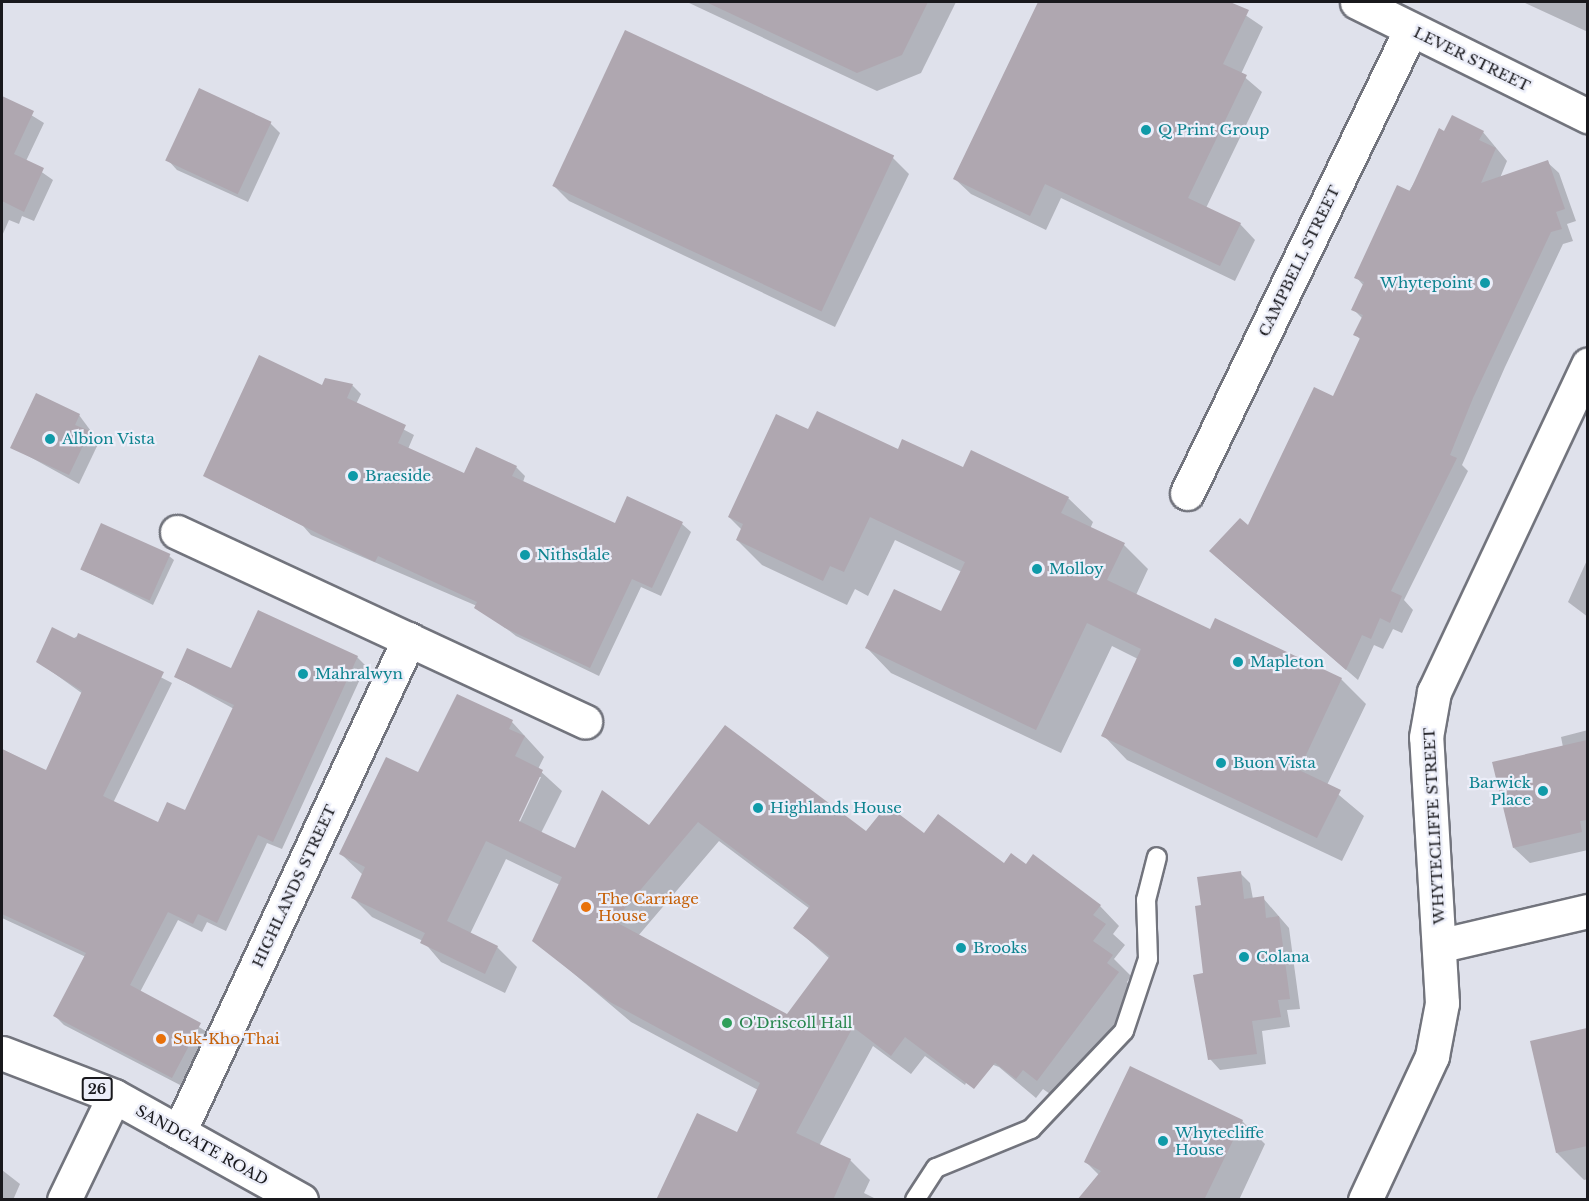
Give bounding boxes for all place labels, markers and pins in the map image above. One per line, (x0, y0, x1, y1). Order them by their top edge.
place label: Q Print Group (1158, 121, 1269, 139)
marker: Q Print Group (1139, 123, 1153, 137)
place label: Whytepoint (1380, 274, 1473, 292)
marker: Whytepoint (1478, 276, 1492, 290)
place label: Albion Vista (62, 430, 155, 448)
marker: Albion Vista (43, 432, 57, 446)
place label: Braeside (365, 467, 431, 485)
marker: Braeside (346, 469, 360, 483)
place label: Nithsdale (537, 546, 610, 564)
marker: Nithsdale (518, 548, 532, 562)
place label: Molloy (1049, 560, 1104, 578)
marker: Molloy (1030, 562, 1044, 576)
place label: Mapleton (1250, 653, 1324, 671)
marker: Mapleton (1231, 655, 1245, 669)
place label: Mahralwyn (315, 665, 403, 683)
marker: Mahralwyn (296, 667, 310, 681)
place label: Buon Vista (1233, 754, 1316, 772)
marker: Buon Vista (1214, 756, 1228, 770)
place label: Barwick Place (1469, 773, 1531, 808)
marker: Barwick Place (1536, 784, 1550, 798)
place label: Highlands House (770, 799, 902, 817)
marker: Highlands House (751, 801, 765, 815)
place label: The Carriage House (598, 889, 699, 924)
marker: The Carriage House (579, 900, 593, 914)
place label: Brooks (973, 939, 1027, 957)
marker: Brooks (954, 941, 968, 955)
place label: Colana (1256, 948, 1310, 966)
marker: Colana (1237, 950, 1251, 964)
place label: O'Driscoll Hall (739, 1014, 852, 1032)
marker: O'Driscoll Hall (720, 1016, 734, 1030)
place label: Suk-Kho Thai (173, 1030, 280, 1048)
marker: Suk-Kho Thai (154, 1032, 168, 1046)
place label: Whytecliffe House (1175, 1123, 1264, 1158)
marker: Whytecliffe House (1156, 1134, 1170, 1148)

